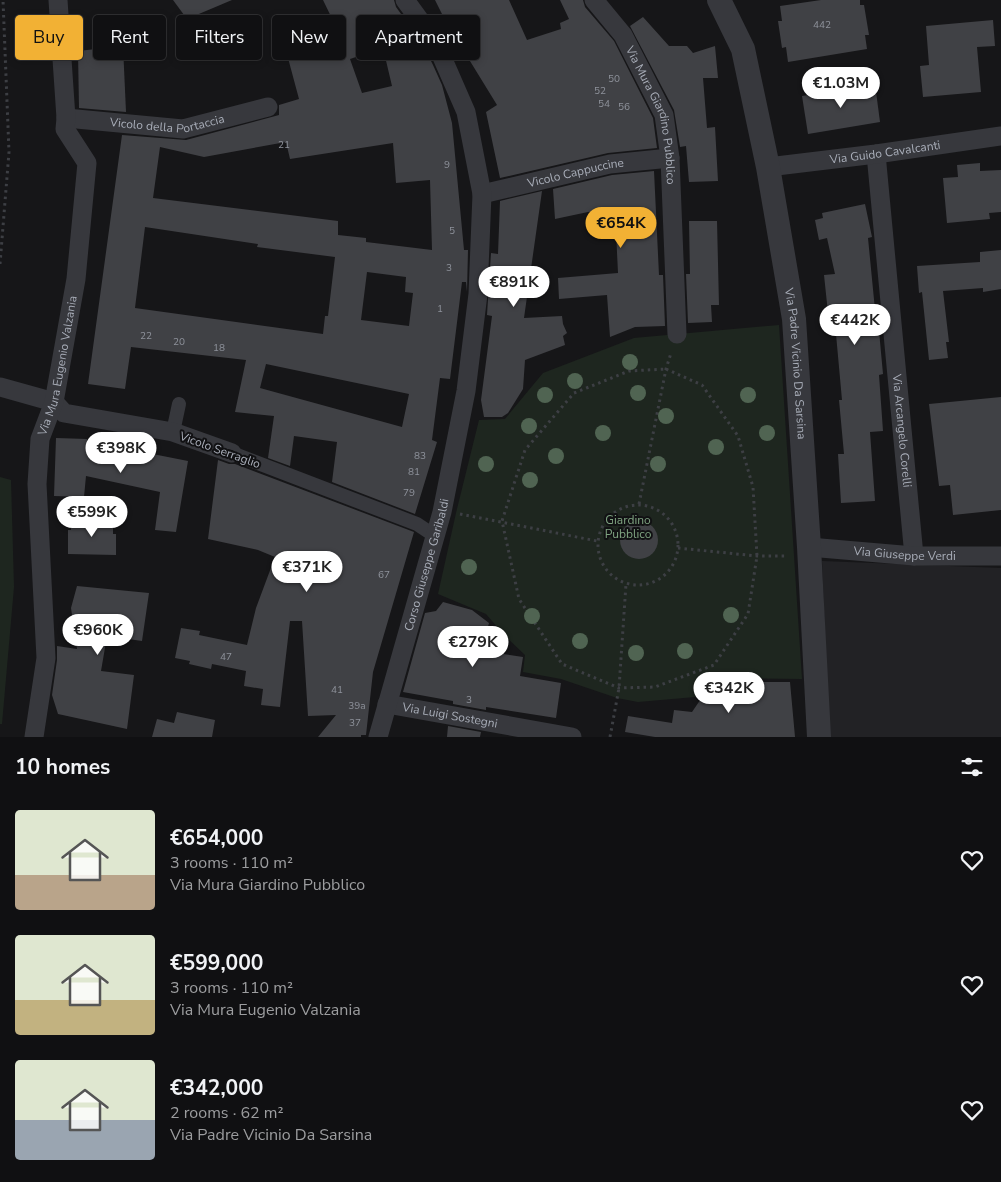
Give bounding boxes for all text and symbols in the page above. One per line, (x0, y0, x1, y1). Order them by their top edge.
chip: Buy (15, 15, 83, 60)
chip: Rent (93, 15, 166, 60)
chip: Filters (176, 15, 262, 60)
chip: New (272, 15, 346, 60)
chip: Apartment (356, 15, 480, 60)
house number: 442 (813, 18, 831, 32)
street label: Via Mura Giardino Pubblico (621, 42, 679, 185)
pin: €1.03M (800, 66, 882, 109)
house number: 50 (608, 72, 620, 86)
text: €1.03M (813, 72, 869, 94)
house number: 52 (594, 84, 606, 98)
house number: 54 (598, 97, 610, 111)
house number: 56 (618, 100, 630, 114)
street label: Vicolo della Portaccia (108, 111, 226, 137)
street label: Via Guido Cavalcanti (828, 137, 941, 168)
house number: 21 (278, 138, 290, 152)
street label: Vicolo Cappuccine (525, 155, 625, 191)
house number: 9 (444, 158, 450, 172)
pin: €654K (586, 206, 656, 249)
text: €654K (596, 212, 646, 234)
house number: 5 (449, 224, 455, 238)
house number: 3 (446, 261, 452, 275)
pin: €891K (479, 266, 549, 308)
text: €891K (489, 271, 539, 293)
street label: Via Padre Vicinio Da Sarsina (781, 286, 810, 440)
street label: Via Mura Eugenio Valzania (34, 294, 81, 439)
house number: 1 (437, 302, 443, 316)
pin: €442K (820, 304, 890, 346)
text: €442K (830, 309, 880, 331)
house number: 22 (140, 329, 152, 343)
house number: 20 (173, 335, 185, 349)
house number: 18 (213, 341, 225, 355)
street label: Via Arcangelo Corelli (889, 372, 915, 488)
street label: Vicolo Serraglio (176, 428, 263, 472)
pin: €398K (86, 432, 156, 474)
text: €398K (96, 437, 146, 459)
house number: 83 (414, 449, 426, 463)
house number: 81 (408, 465, 420, 479)
house number: 79 (403, 486, 415, 500)
pin: €599K (57, 496, 127, 538)
street label: Corso Giuseppe Garibaldi (401, 497, 452, 633)
text: €599K (67, 501, 117, 523)
park label: Giardino Pubblico (605, 512, 652, 542)
street label: Via Giuseppe Verdi (852, 543, 956, 564)
pin: €371K (272, 550, 342, 593)
text: €371K (282, 556, 332, 578)
house number: 67 (378, 568, 390, 582)
pin: €960K (63, 614, 133, 656)
text: €960K (73, 619, 123, 641)
pin: €279K (438, 626, 508, 668)
text: €279K (448, 631, 498, 653)
house number: 47 (220, 650, 232, 664)
pin: €342K (694, 672, 764, 714)
text: €342K (704, 677, 754, 699)
house number: 41 (331, 683, 343, 697)
house number: 3 (466, 693, 472, 707)
house number: 39a (348, 699, 366, 713)
street label: Via Luigi Sostegni (400, 699, 499, 732)
house number: 37 (349, 716, 361, 730)
text: 10 homes (15, 753, 110, 781)
icon: filters (958, 753, 986, 781)
text: €654,000 (170, 824, 263, 852)
icon: home (55, 830, 115, 890)
icon: heart (958, 846, 986, 874)
text: 3 rooms · 110 m² (170, 852, 293, 874)
text: Via Mura Giardino Pubblico (170, 874, 365, 896)
text: €599,000 (170, 949, 263, 977)
icon: home (55, 955, 115, 1015)
icon: heart (958, 971, 986, 999)
text: 3 rooms · 110 m² (170, 977, 293, 999)
text: Via Mura Eugenio Valzania (170, 999, 361, 1021)
text: €342,000 (170, 1074, 263, 1102)
icon: home (55, 1080, 115, 1140)
icon: heart (958, 1096, 986, 1124)
text: 2 rooms · 62 m² (170, 1102, 283, 1124)
text: Via Padre Vicinio Da Sarsina (170, 1124, 372, 1146)

